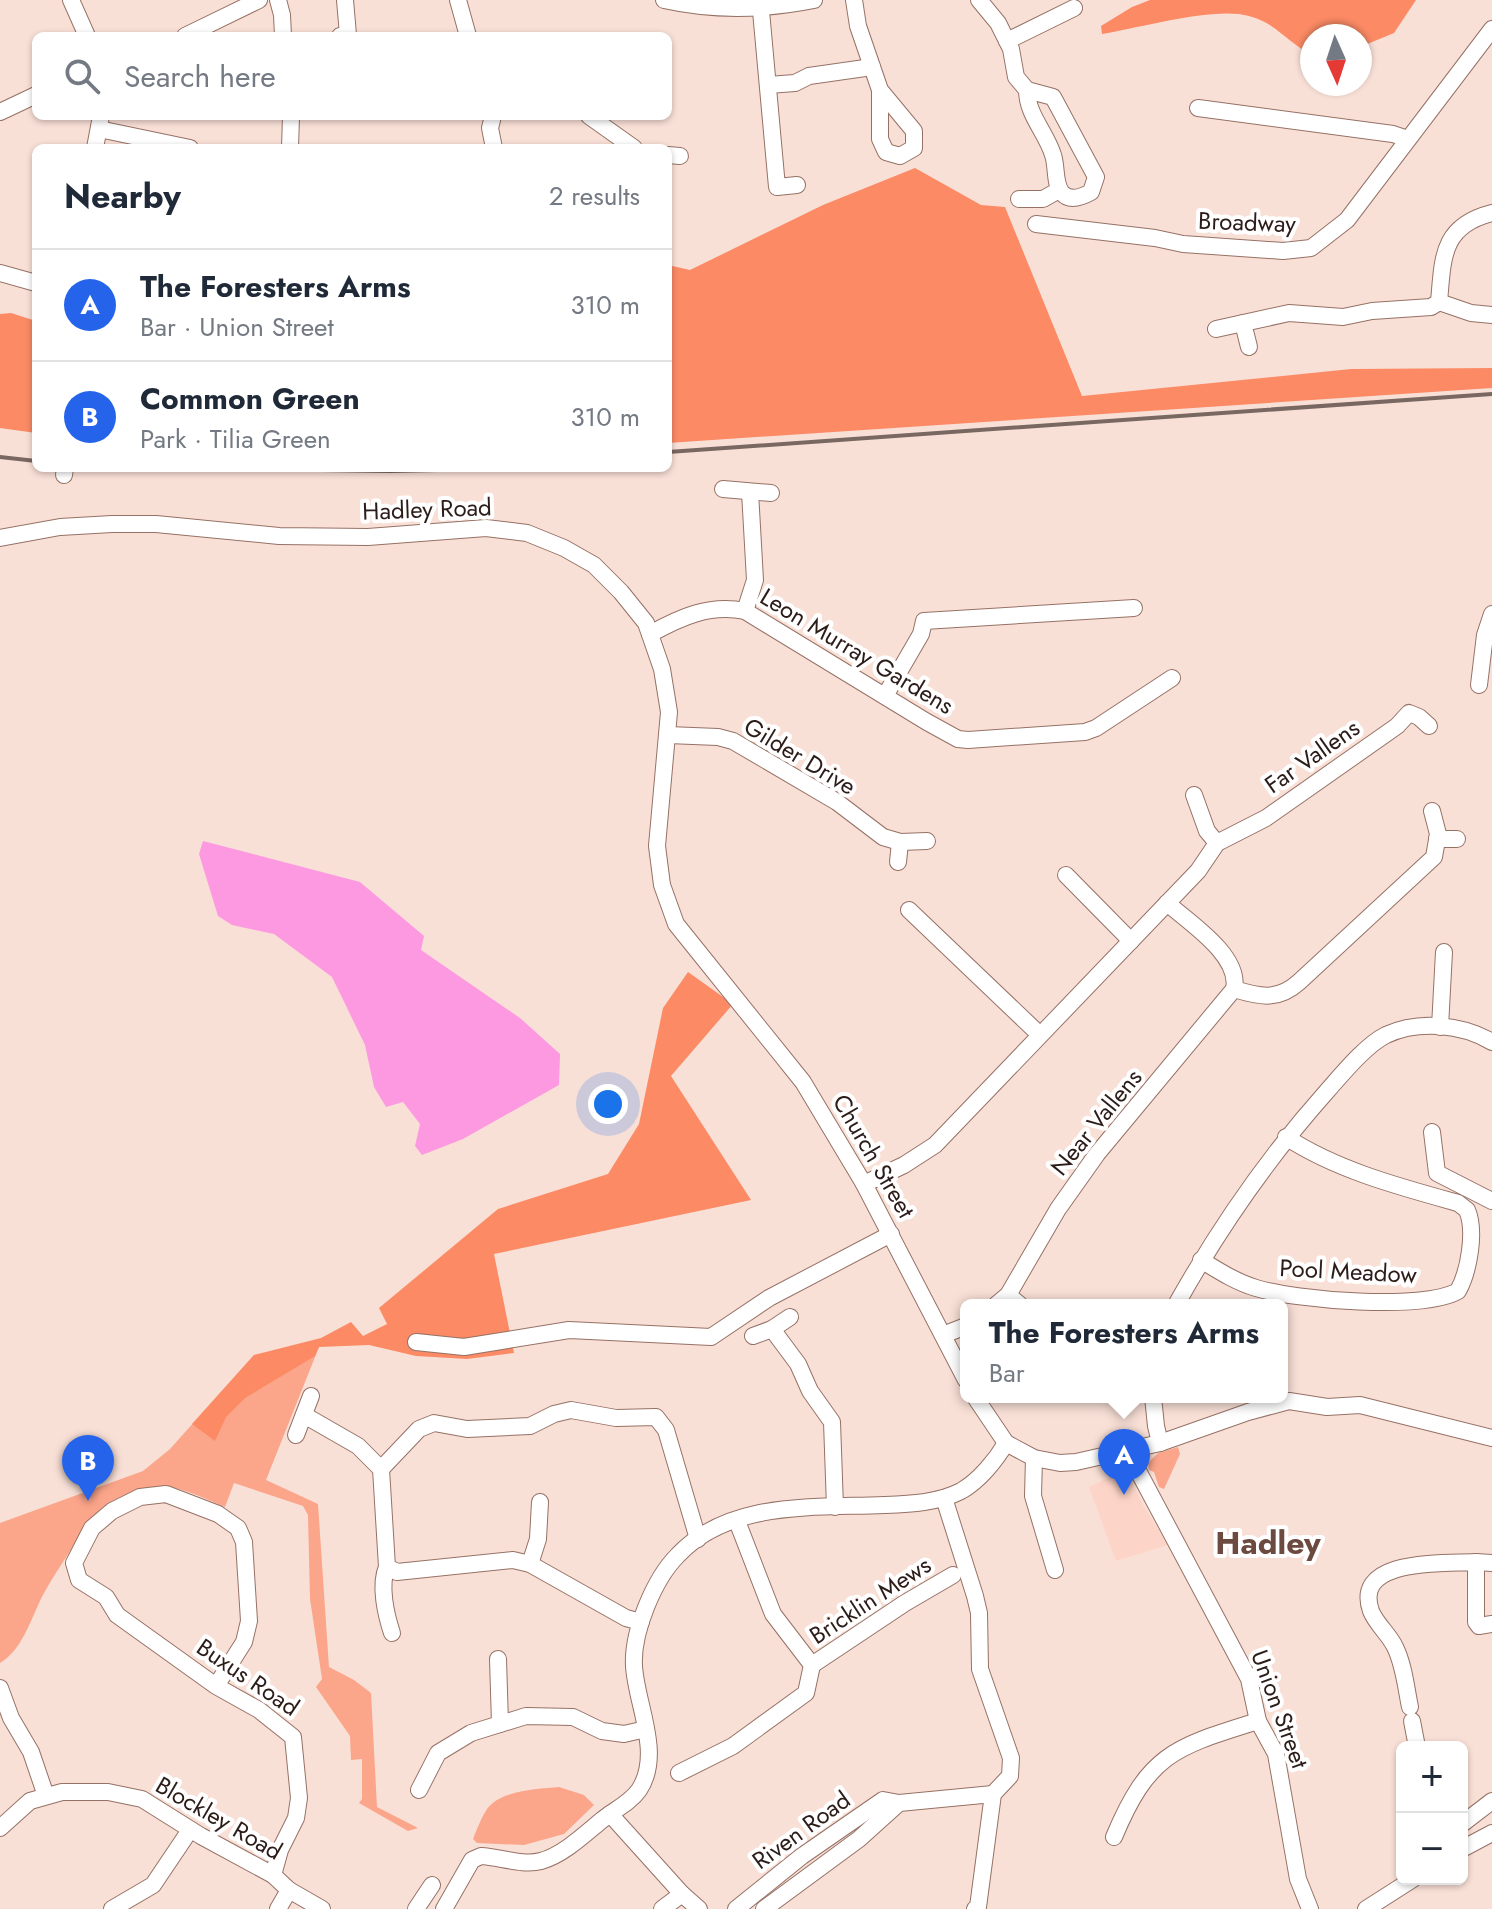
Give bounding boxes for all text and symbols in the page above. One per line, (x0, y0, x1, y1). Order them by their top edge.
north arrow (1300, 24, 1372, 96)
search box (32, 32, 672, 120)
icon: search (60, 54, 104, 98)
text: Search here (124, 55, 276, 98)
text: Nearby (64, 172, 181, 221)
text: 2 results (549, 177, 640, 215)
street label: Broadway (1197, 203, 1297, 241)
text: The Foresters Arms (140, 265, 411, 308)
text: A (80, 286, 100, 324)
text: 310 m (570, 286, 640, 324)
text: Bar · Union Street (140, 308, 334, 346)
text: Common Green (140, 377, 360, 420)
text: B (81, 398, 99, 436)
text: 310 m (570, 398, 640, 436)
text: Park · Tilia Green (140, 420, 331, 458)
street label: Hadley Road (362, 489, 492, 529)
street label: Leon Murray Gardens (754, 579, 960, 723)
street label: Gilder Drive (737, 709, 863, 803)
street label: Far Vallens (1257, 710, 1367, 802)
street label: Near Vallens (1042, 1061, 1150, 1183)
your location (588, 1084, 628, 1124)
street label: Church Street (824, 1087, 924, 1225)
street label: Pool Meadow (1278, 1250, 1418, 1292)
popup (960, 1299, 1288, 1403)
text: The Foresters Arms (989, 1311, 1259, 1354)
text: Bar (989, 1354, 1025, 1392)
pin: A (1098, 1429, 1150, 1495)
pin: B (62, 1435, 114, 1501)
district label: Hadley (1215, 1520, 1321, 1566)
street label: Bricklin Mews (802, 1548, 938, 1652)
street label: Buxus Road (190, 1630, 306, 1724)
street label: Union Street (1242, 1645, 1318, 1773)
map controls (1396, 1741, 1468, 1885)
button: + (1396, 1741, 1468, 1813)
street label: Blockley Road (149, 1768, 289, 1868)
street label: Riven Road (745, 1782, 857, 1878)
button: − (1396, 1813, 1468, 1885)

